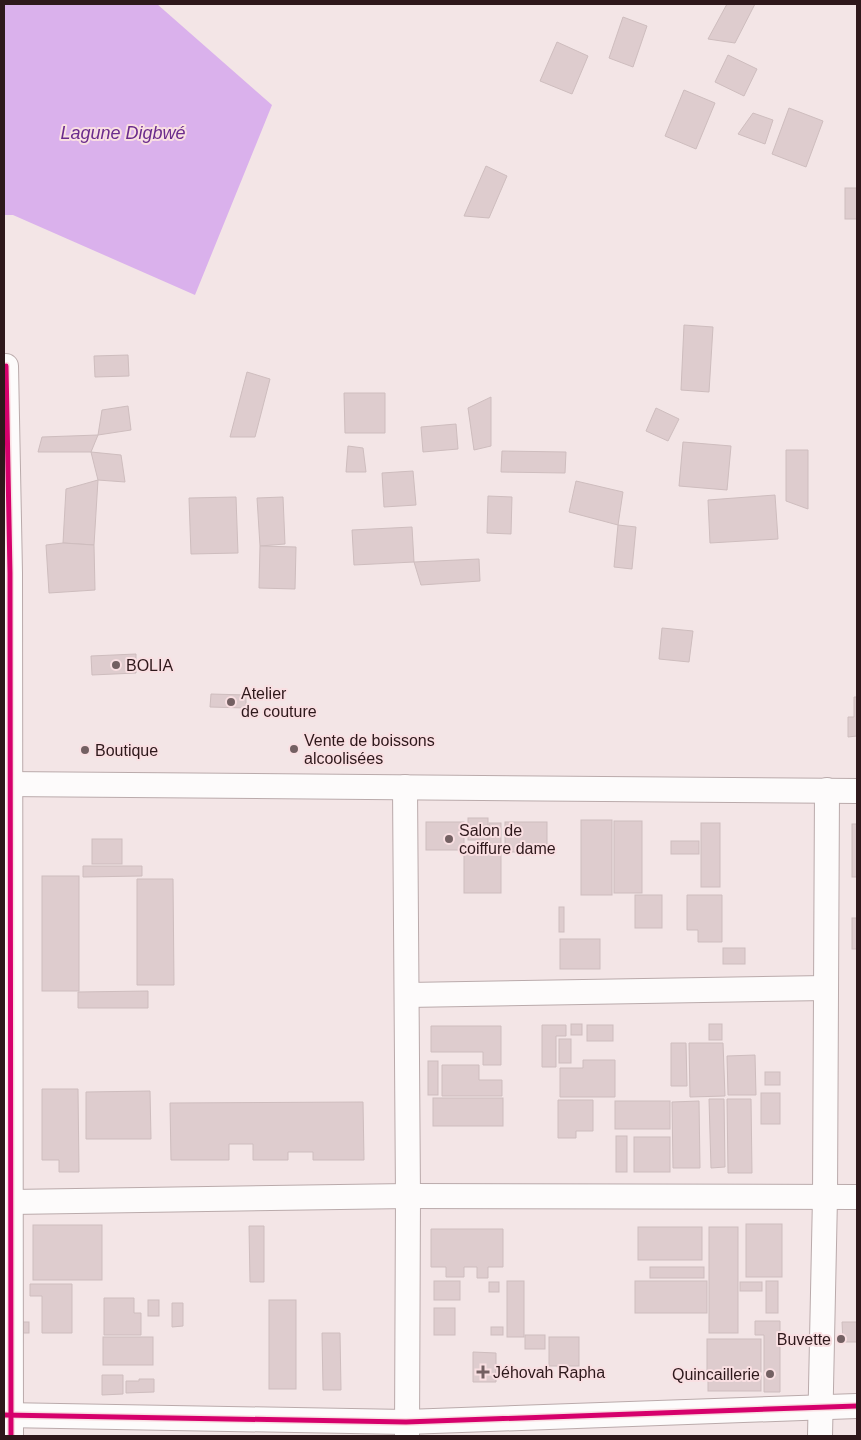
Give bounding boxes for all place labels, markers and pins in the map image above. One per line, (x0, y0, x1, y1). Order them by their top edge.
place label: BOLIA (126, 657, 173, 674)
marker: BOLIA (110, 659, 122, 671)
place label: Atelier de couture (241, 685, 317, 720)
marker: Atelier de couture (225, 696, 237, 708)
place label: Vente de boissons alcoolisées (304, 732, 435, 767)
place label: Boutique (95, 742, 158, 759)
marker: Vente de boissons alcoolisées (288, 743, 300, 755)
marker: Boutique (79, 744, 91, 756)
place label: Salon de coiffure dame (459, 822, 556, 857)
marker: Salon de coiffure dame (443, 833, 455, 845)
place label: Buvette (777, 1331, 831, 1348)
marker: Buvette (835, 1333, 847, 1345)
place label: Jéhovah Rapha (493, 1364, 605, 1381)
marker: Jéhovah Rapha (477, 1366, 489, 1378)
place label: Quincaillerie (672, 1366, 760, 1383)
marker: Quincaillerie (764, 1368, 776, 1380)

